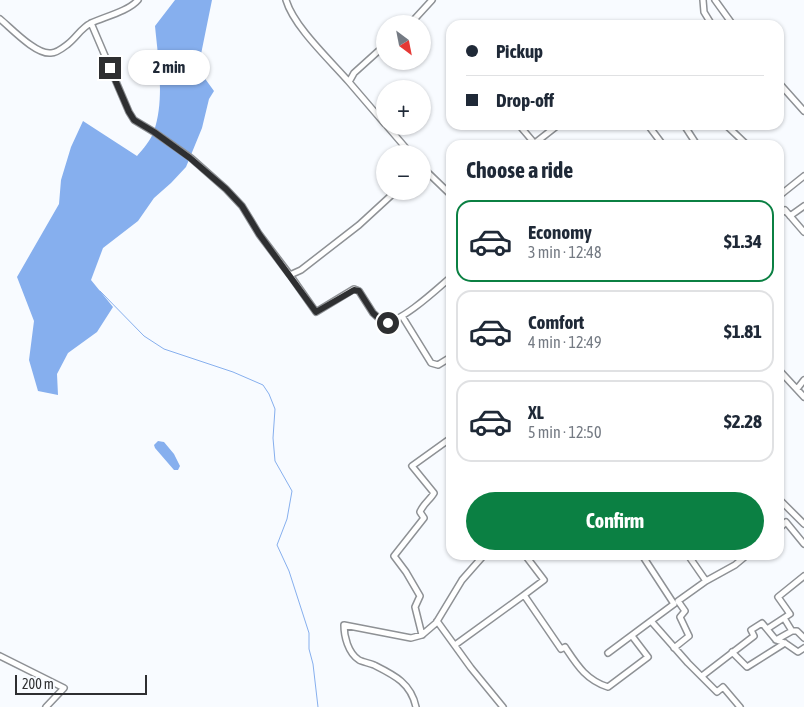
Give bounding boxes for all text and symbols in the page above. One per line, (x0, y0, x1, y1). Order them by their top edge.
north arrow (376, 15, 431, 70)
map controls (376, 15, 431, 200)
text: Pickup (496, 40, 543, 62)
callout: 2 min (128, 50, 210, 86)
route end (99, 57, 121, 79)
text: 2 min (153, 58, 185, 76)
button: + (376, 80, 431, 135)
text: Drop-off (496, 89, 554, 111)
button: − (376, 145, 431, 200)
text: Choose a ride (466, 157, 573, 183)
icon: car (468, 219, 513, 264)
text: Economy (528, 221, 592, 243)
text: $1.34 (724, 230, 762, 252)
text: 3 min · 12:48 (528, 243, 601, 261)
icon: car (468, 309, 513, 354)
text: Comfort (528, 311, 584, 333)
route start (377, 312, 399, 334)
text: $1.81 (724, 320, 762, 342)
text: 4 min · 12:49 (528, 333, 601, 351)
icon: car (468, 399, 513, 444)
text: XL (528, 401, 544, 423)
text: $2.28 (724, 410, 762, 432)
text: 5 min · 12:50 (528, 423, 601, 441)
button: Confirm (466, 492, 764, 550)
scale bar (15, 672, 148, 695)
text: 200 m (22, 676, 54, 692)

